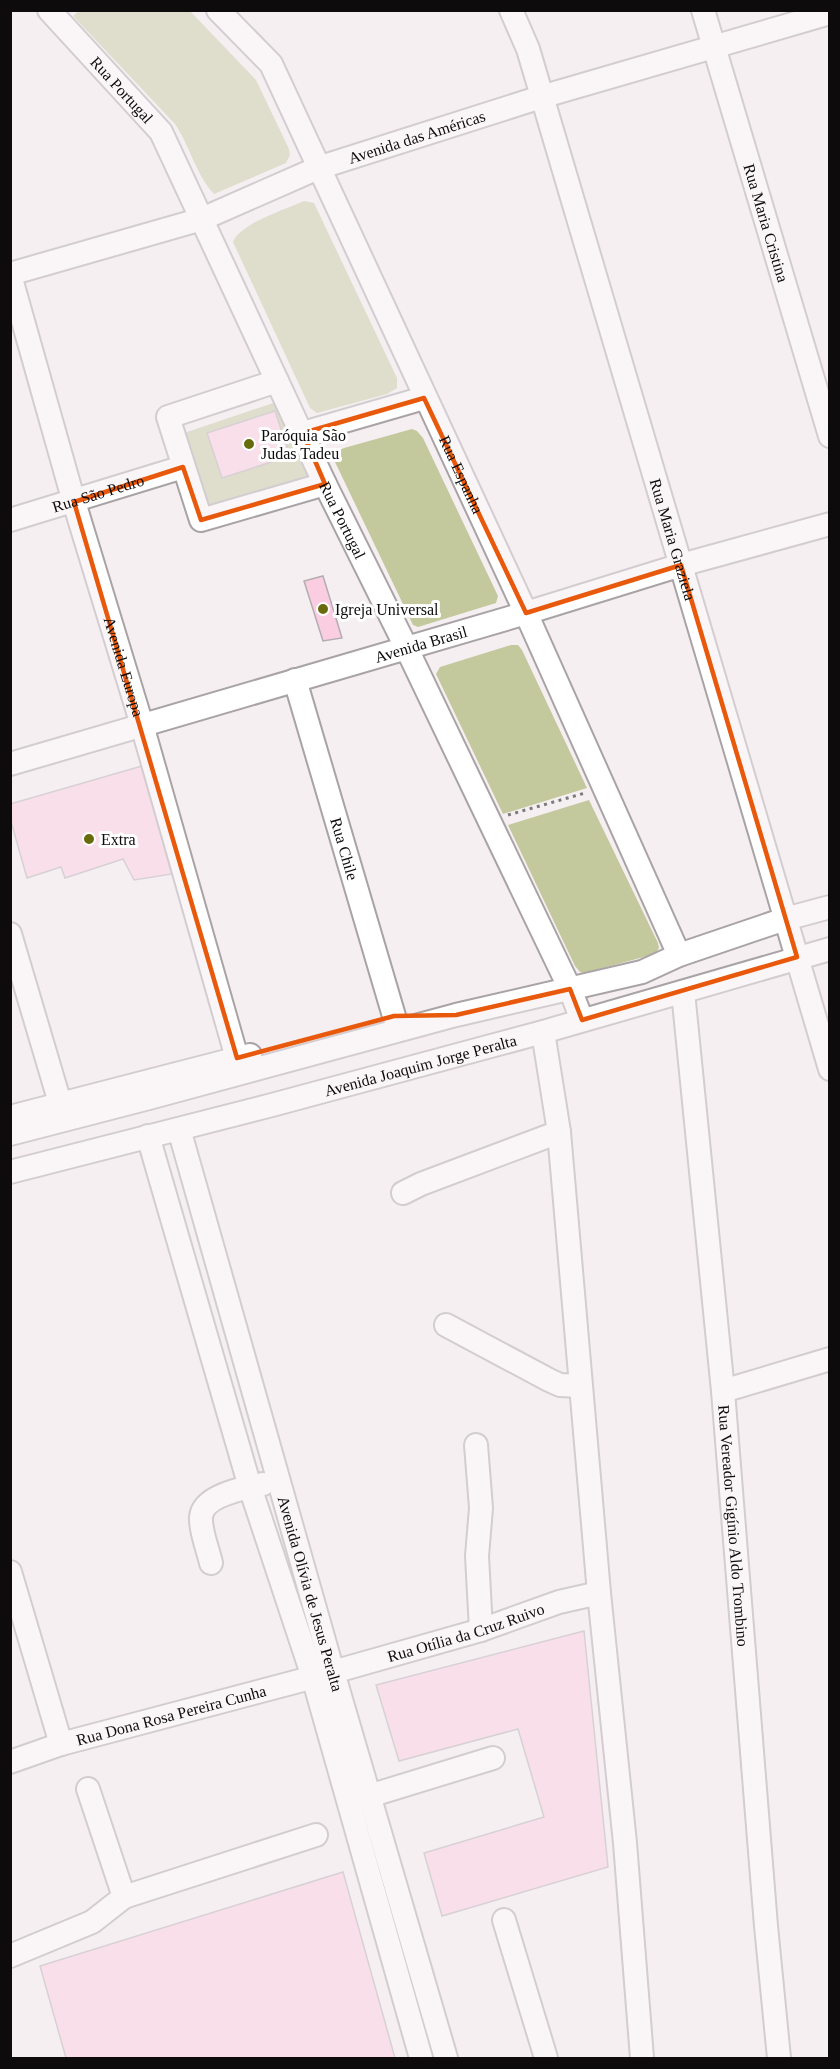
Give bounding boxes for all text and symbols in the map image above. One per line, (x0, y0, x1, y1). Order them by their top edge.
street label: Rua Portugal (87, 53, 157, 127)
street label: Avenida das Américas (346, 107, 487, 166)
street label: Rua Maria Cristina (741, 162, 792, 284)
place label: Paróquia São Judas Tadeu (261, 427, 346, 462)
street label: Rua Espanha (436, 433, 487, 516)
marker: Paróquia São Judas Tadeu (242, 437, 256, 451)
street label: Rua São Pedro (50, 471, 146, 515)
street label: Rua Maria Graziela (647, 476, 699, 602)
street label: Rua Portugal (317, 478, 369, 562)
place label: Igreja Universal (335, 601, 439, 619)
marker: Igreja Universal (316, 602, 330, 616)
street label: Avenida Europa (101, 615, 147, 719)
street label: Avenida Brasil (373, 622, 469, 665)
street label: Rua Chile (327, 816, 362, 882)
place label: Extra (101, 831, 136, 848)
marker: Extra (82, 832, 96, 846)
street label: Avenida Joaquim Jorge Peralta (322, 1031, 518, 1099)
street label: Rua Vereador Gigínio Aldo Trombino (716, 1404, 752, 1647)
street label: Avenida Olívia de Jesus Peralta (275, 1494, 347, 1693)
street label: Rua Otília da Cruz Ruivo (385, 1600, 546, 1665)
street label: Rua Dona Rosa Pereira Cunha (74, 1682, 268, 1748)

